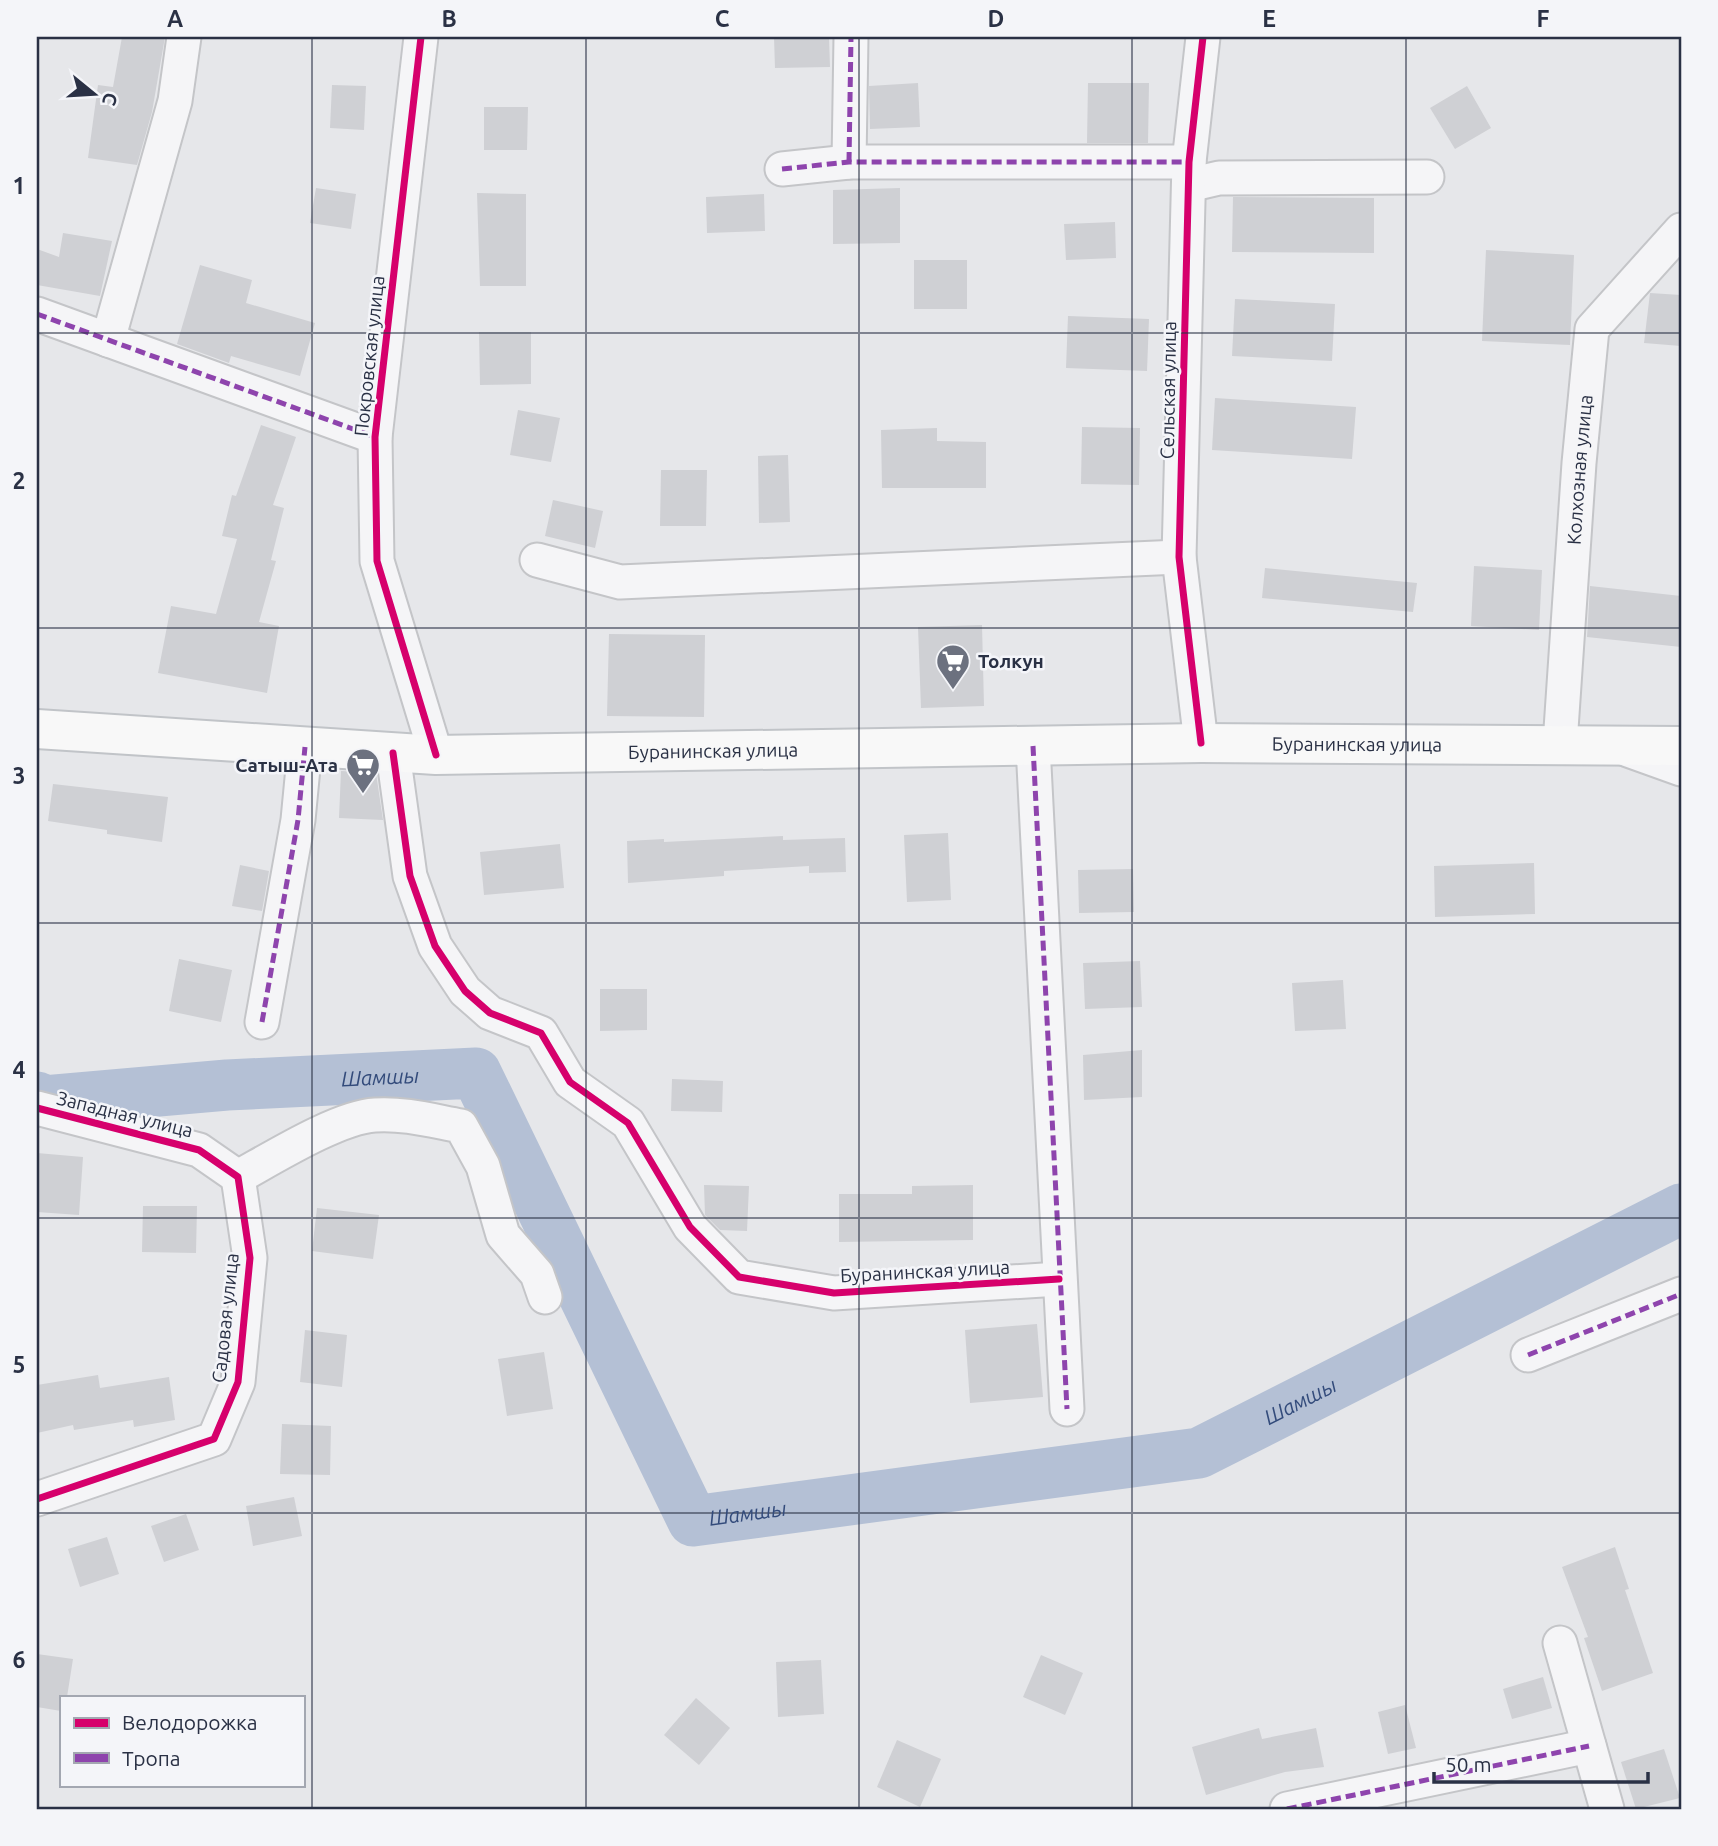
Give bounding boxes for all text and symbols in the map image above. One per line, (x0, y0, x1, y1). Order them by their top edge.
text: A (167, 6, 183, 31)
text: B (441, 6, 457, 31)
text: C (715, 6, 730, 31)
text: D (988, 6, 1004, 31)
text: E (1262, 6, 1276, 31)
text: F (1537, 6, 1550, 31)
north arrow (60, 60, 130, 130)
text: С (98, 90, 123, 108)
text: 1 (13, 173, 25, 198)
street label: Покровская улица (350, 274, 388, 438)
street label: Сельская улица (1156, 321, 1180, 459)
street label: Колхозная улица (1562, 394, 1597, 545)
text: 2 (13, 468, 25, 493)
supermarket icon: Толкун (934, 642, 972, 691)
place label: Толкун (978, 650, 1044, 672)
street label: Буранинская улица (1272, 732, 1442, 756)
street label: Буранинская улица (628, 738, 798, 763)
supermarket icon: Сатыш-Ата (344, 746, 382, 795)
place label: Сатыш-Ата (235, 754, 338, 776)
text: 3 (13, 763, 25, 788)
text: 4 (13, 1057, 26, 1082)
water label: Шамшы (341, 1063, 420, 1090)
street label: Западная улица (55, 1086, 195, 1142)
street label: Садовая улица (207, 1252, 243, 1384)
street label: Буранинская улица (839, 1256, 1011, 1286)
text: 5 (13, 1352, 25, 1377)
water label: Шамшы (1260, 1372, 1341, 1429)
water label: Шамшы (707, 1496, 788, 1530)
text: 6 (13, 1647, 26, 1672)
legend (60, 1696, 304, 1786)
text: Велодорожка (122, 1710, 258, 1734)
scale bar (1434, 1741, 1648, 1785)
text: Тропа (122, 1746, 181, 1770)
text: 50 m (1445, 1752, 1492, 1776)

